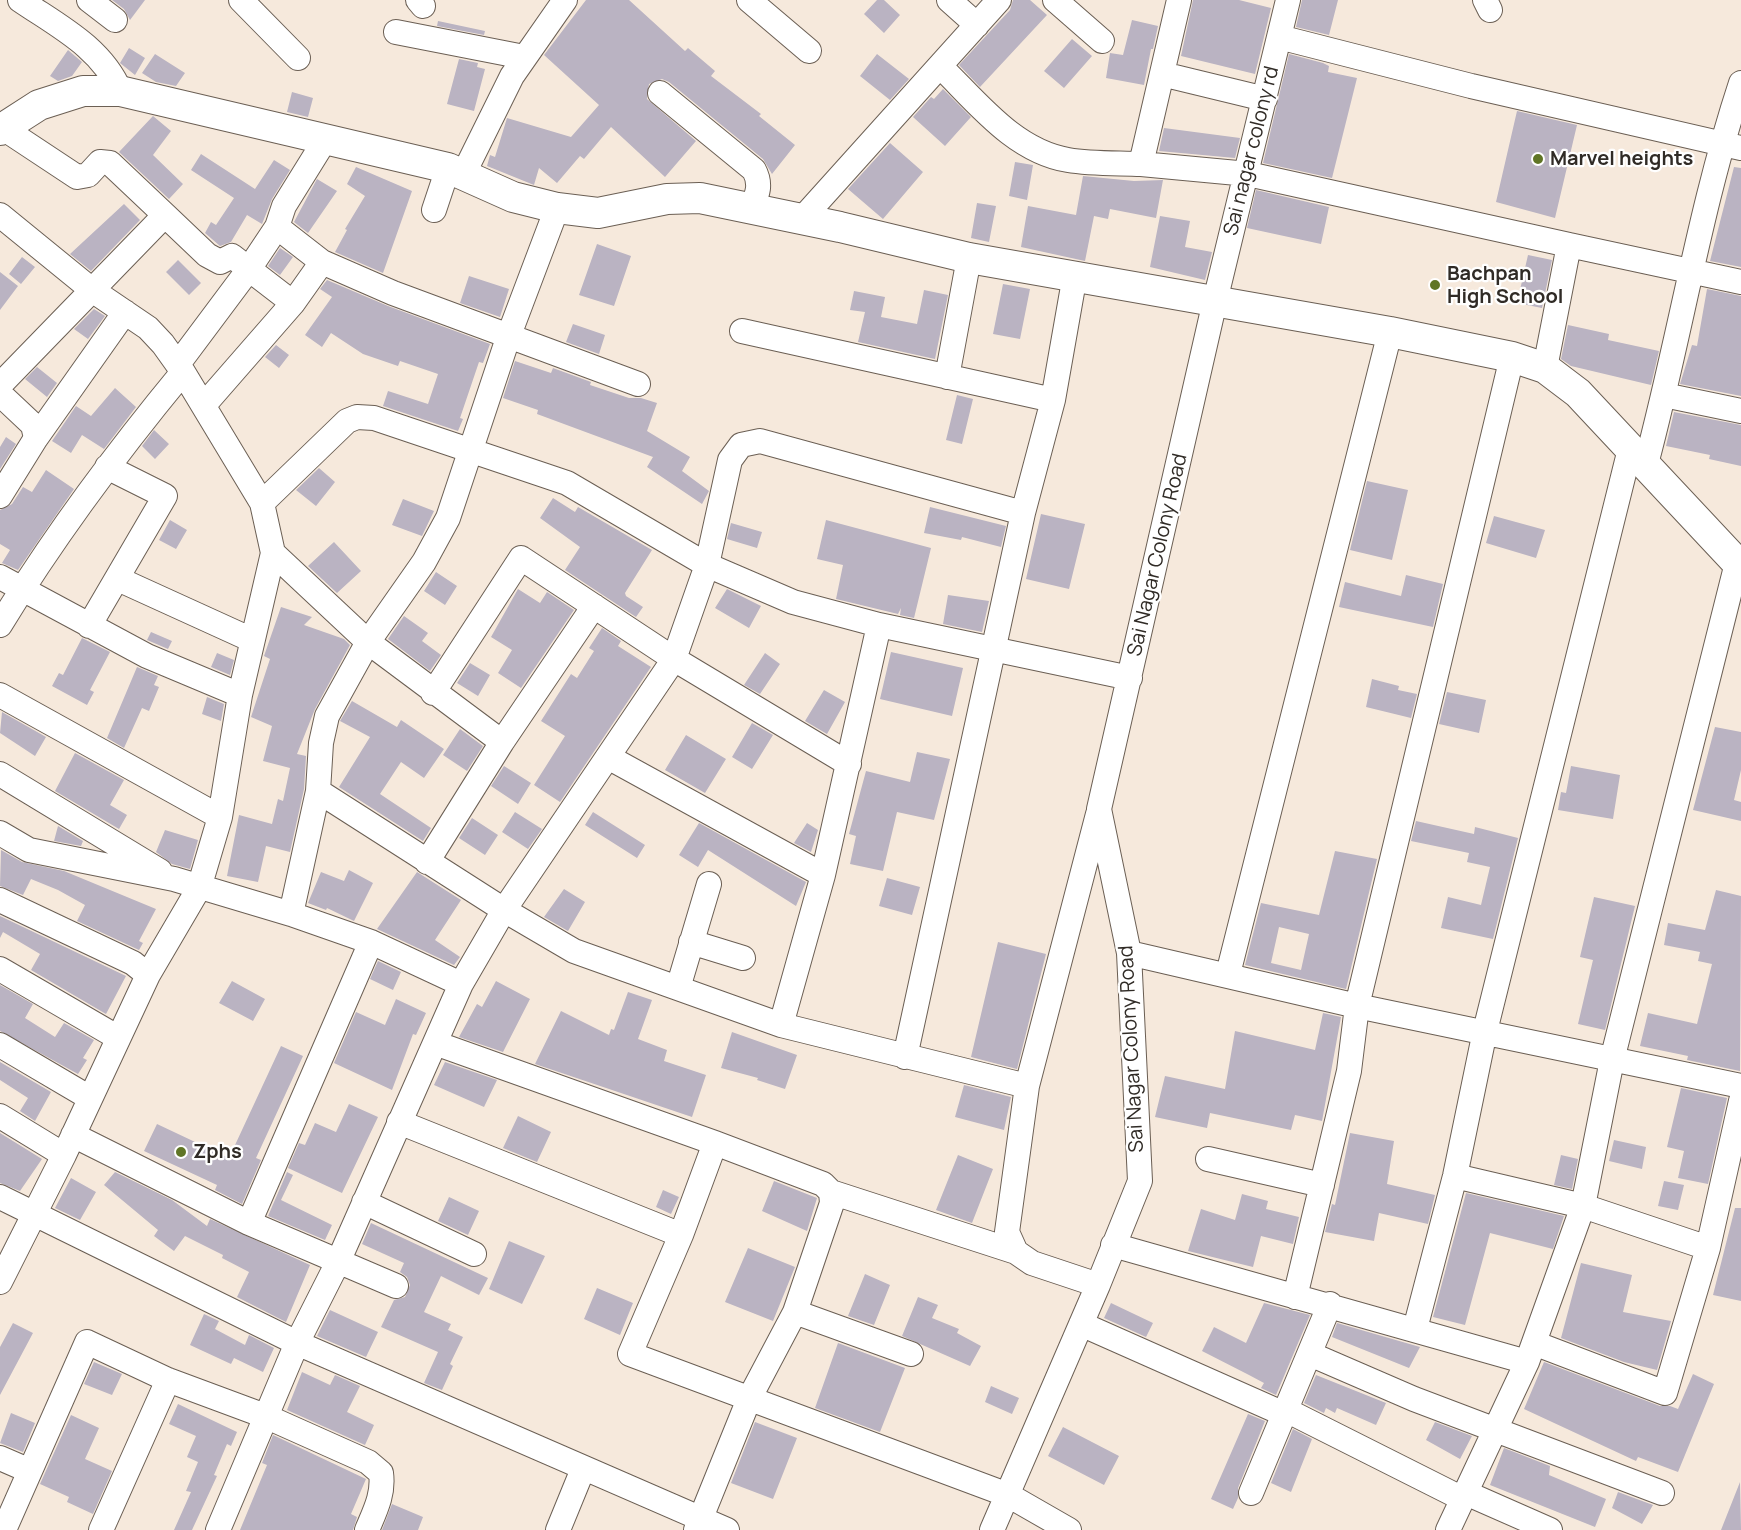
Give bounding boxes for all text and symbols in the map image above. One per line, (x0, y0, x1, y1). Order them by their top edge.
street label: Sai nagar colony rd (1219, 64, 1285, 238)
place label: Marvel heights (1550, 147, 1693, 171)
marker: Marvel heights (1531, 152, 1545, 166)
place label: Bachpan High School (1447, 262, 1563, 309)
marker: Bachpan High School (1428, 278, 1442, 292)
street label: Sai Nagar Colony Road (1123, 451, 1193, 659)
street label: Sai Nagar Colony Road (1115, 945, 1149, 1153)
place label: Zphs (193, 1140, 242, 1164)
marker: Zphs (174, 1145, 188, 1159)

